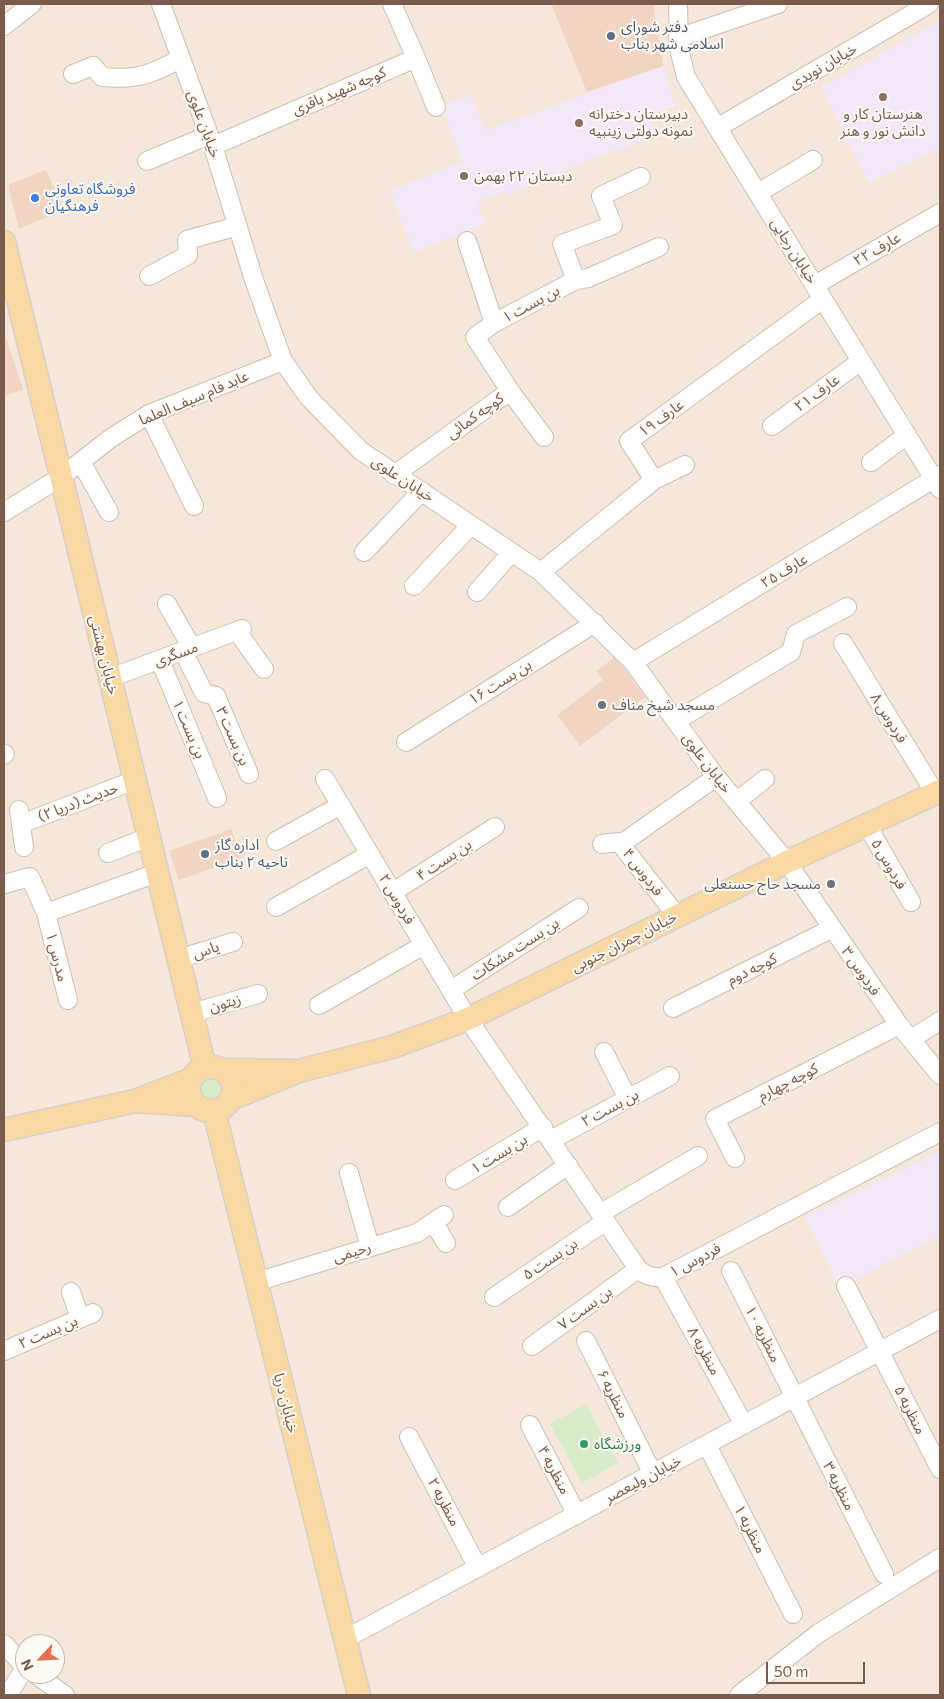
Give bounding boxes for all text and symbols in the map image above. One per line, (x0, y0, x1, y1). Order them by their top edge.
place label: دفتر شورای اسلامی شهر بناب (621, 18, 724, 53)
marker: دفتر شورای اسلامی شهر بناب (605, 30, 617, 42)
street label: خیابان نویدی (786, 39, 860, 93)
street label: کوچه شهید باقری (289, 63, 389, 119)
street label: خیابان علوی (183, 88, 225, 160)
marker: هنرستان کار و دانش نور و هنر (877, 91, 889, 103)
place label: دبیرستان دخترانه نمونه دولتی زینبیه (589, 105, 693, 140)
place label: هنرستان کار و دانش نور و هنر (840, 105, 926, 140)
marker: دبیرستان دخترانه نمونه دولتی زینبیه (573, 117, 585, 129)
place label: دبستان ۲۲ بهمن (474, 167, 572, 185)
marker: دبستان ۲۲ بهمن (458, 170, 470, 182)
place label: فروشگاه تعاونی فرهنگیان (45, 180, 135, 215)
marker: فروشگاه تعاونی فرهنگیان (29, 192, 41, 204)
street label: خیابان رجایی (767, 215, 821, 287)
street label: عارف ۲۲ (850, 228, 904, 270)
street label: بن بست ۱ (499, 281, 563, 327)
street label: عابد فام سیف العلما (136, 367, 252, 429)
street label: عارف ۲۱ (791, 371, 843, 415)
street label: کوچه کمائی (443, 389, 507, 443)
street label: عارف ۱۹ (635, 396, 687, 440)
street label: خیابان علوی (368, 452, 438, 506)
street label: عارف ۲۵ (757, 550, 811, 592)
street label: خیابان بهشتی (85, 613, 123, 697)
street label: مسگری (152, 638, 200, 670)
street label: بن بست ۱۶ (465, 656, 535, 708)
street label: فردوس ۸ (867, 690, 911, 746)
place label: مسجد شیخ مناف (612, 696, 715, 714)
street label: بن بست ۱ (169, 697, 209, 761)
marker: مسجد شیخ مناف (596, 699, 608, 711)
street label: بن بست ۳ (212, 704, 254, 768)
street label: خیابان علوی (678, 729, 736, 797)
street label: حدیث (دریا ۲) (35, 778, 121, 826)
street label: بن بست ۴ (413, 835, 475, 885)
street label: فردوس ۵ (867, 835, 911, 893)
place label: اداره گاز ناحیه ۲ بناب (215, 836, 288, 871)
street label: فردوس ۴ (619, 845, 667, 899)
marker: اداره گاز ناحیه ۲ بناب (199, 848, 211, 860)
street label: فردوس ۲ (375, 871, 419, 927)
place label: مسجد حاج حسنعلی (704, 875, 821, 893)
marker: مسجد حاج حسنعلی (825, 878, 837, 890)
street label: خیابان چمران جنوبی (568, 908, 680, 976)
street label: بن بست مشکات (468, 914, 562, 984)
street label: مدرس ۱ (42, 930, 72, 984)
street label: یاس (190, 937, 222, 963)
street label: فردوس ۳ (838, 943, 884, 999)
street label: کوچه دوم (724, 949, 780, 989)
street label: زیتون (207, 990, 243, 1016)
street label: کوچه چهارم (755, 1059, 821, 1105)
street label: بن بست ۲ (578, 1085, 642, 1131)
street label: بن بست ۱ (468, 1130, 530, 1178)
street label: بن بست ۵ (519, 1234, 581, 1284)
street label: رحیمی (331, 1238, 373, 1266)
street label: فردوس ۱ (666, 1239, 724, 1281)
street label: بن بست ۷ (554, 1282, 616, 1334)
street label: منظریه ۱۰ (741, 1303, 785, 1365)
street label: بن بست ۲ (16, 1312, 80, 1352)
street label: منظریه ۸ (683, 1324, 725, 1378)
street label: منظریه ۶ (593, 1367, 633, 1421)
street label: خیابان دریا (270, 1371, 302, 1435)
street label: منظریه ۵ (890, 1383, 930, 1437)
place label: ورزشگاه (594, 1435, 641, 1453)
marker: ورزشگاه (578, 1438, 590, 1450)
street label: منظریه ۴ (534, 1443, 574, 1497)
street label: خیابان ولیعصر (601, 1451, 685, 1507)
street label: منظریه ۳ (819, 1459, 859, 1513)
street label: منظریه ۲ (424, 1475, 464, 1529)
street label: منظریه ۱ (730, 1502, 770, 1556)
north arrow (15, 1634, 65, 1684)
scale bar (769, 1652, 868, 1684)
text: N (17, 1657, 37, 1673)
text: 50 m (774, 1662, 808, 1680)

